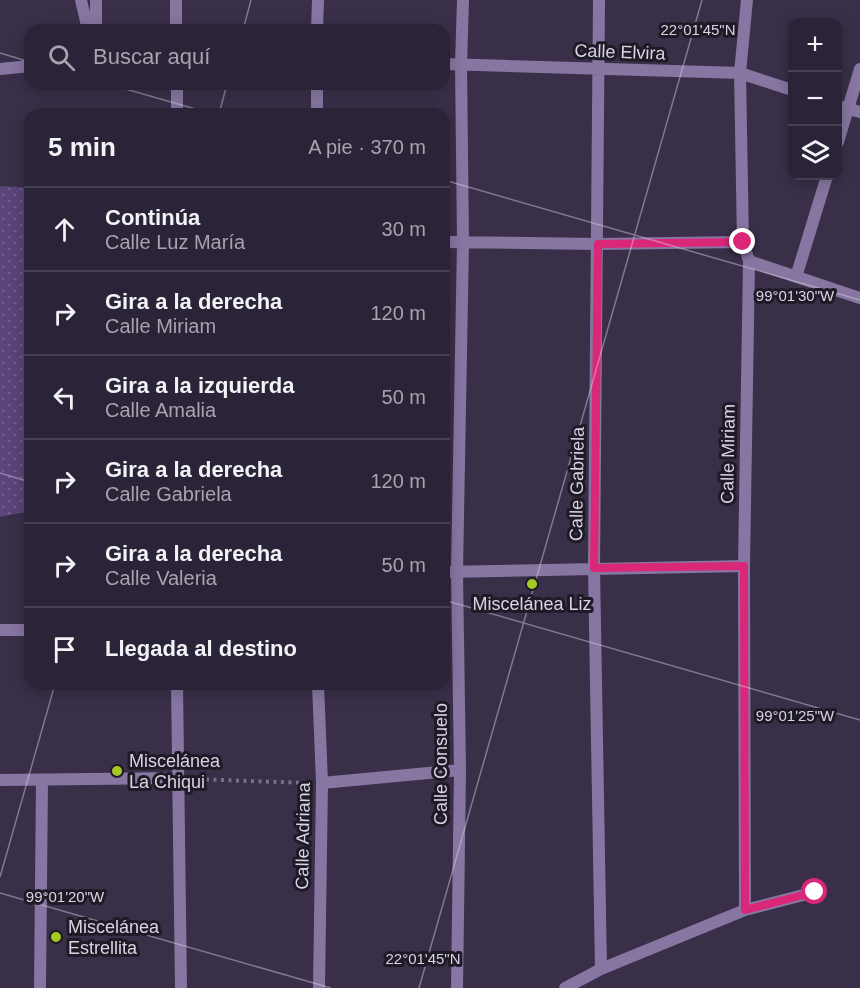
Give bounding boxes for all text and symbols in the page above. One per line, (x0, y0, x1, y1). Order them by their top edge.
map controls (788, 18, 842, 180)
button: + (788, 18, 842, 72)
text: 22°01'45"N (660, 21, 736, 38)
search box (24, 24, 450, 90)
street label: Calle Elvira (574, 40, 667, 64)
icon: search (45, 41, 78, 74)
text: Buscar aquí (93, 44, 210, 69)
button: − (788, 72, 842, 126)
button: layers (788, 126, 842, 180)
text: 5 min (48, 132, 116, 162)
text: A pie · 370 m (308, 136, 426, 158)
text: Continúa (105, 205, 200, 230)
icon: ahead (48, 213, 81, 246)
text: 30 m (382, 218, 426, 240)
route end (729, 228, 755, 254)
text: Calle Luz María (105, 231, 245, 253)
text: 99°01'30"W (756, 287, 835, 304)
text: Gira a la derecha (105, 289, 282, 314)
icon: right (48, 297, 81, 330)
text: 120 m (370, 302, 426, 324)
text: Calle Miriam (105, 315, 216, 337)
text: Gira a la izquierda (105, 373, 295, 398)
icon: left (48, 381, 81, 414)
text: 50 m (382, 386, 426, 408)
text: Calle Amalia (105, 399, 216, 421)
street label: Calle Miriam (717, 404, 739, 504)
street label: Calle Gabriela (566, 426, 588, 541)
text: Gira a la derecha (105, 457, 282, 482)
icon: right (48, 465, 81, 498)
text: 120 m (370, 470, 426, 492)
text: Calle Gabriela (105, 483, 232, 505)
text: Gira a la derecha (105, 541, 282, 566)
icon: right (48, 549, 81, 582)
text: 50 m (382, 554, 426, 576)
text: Calle Valeria (105, 567, 217, 589)
marker: Miscelánea Liz (525, 577, 539, 591)
place label: Miscelánea Liz (472, 594, 592, 614)
icon: arrive (48, 633, 81, 666)
text: Llegada al destino (105, 636, 297, 661)
street label: Calle Consuelo (431, 703, 451, 825)
text: 99°01'25"W (756, 707, 835, 724)
place label: Miscelánea La Chiqui (129, 751, 221, 792)
marker: Miscelánea La Chiqui (110, 764, 124, 778)
street label: Calle Adriana (292, 781, 314, 890)
route start (801, 878, 827, 904)
text: 99°01'20"W (26, 888, 105, 905)
place label: Miscelánea Estrellita (68, 917, 160, 958)
marker: Miscelánea Estrellita (49, 930, 63, 944)
text: 22°01'45"N (385, 950, 461, 967)

